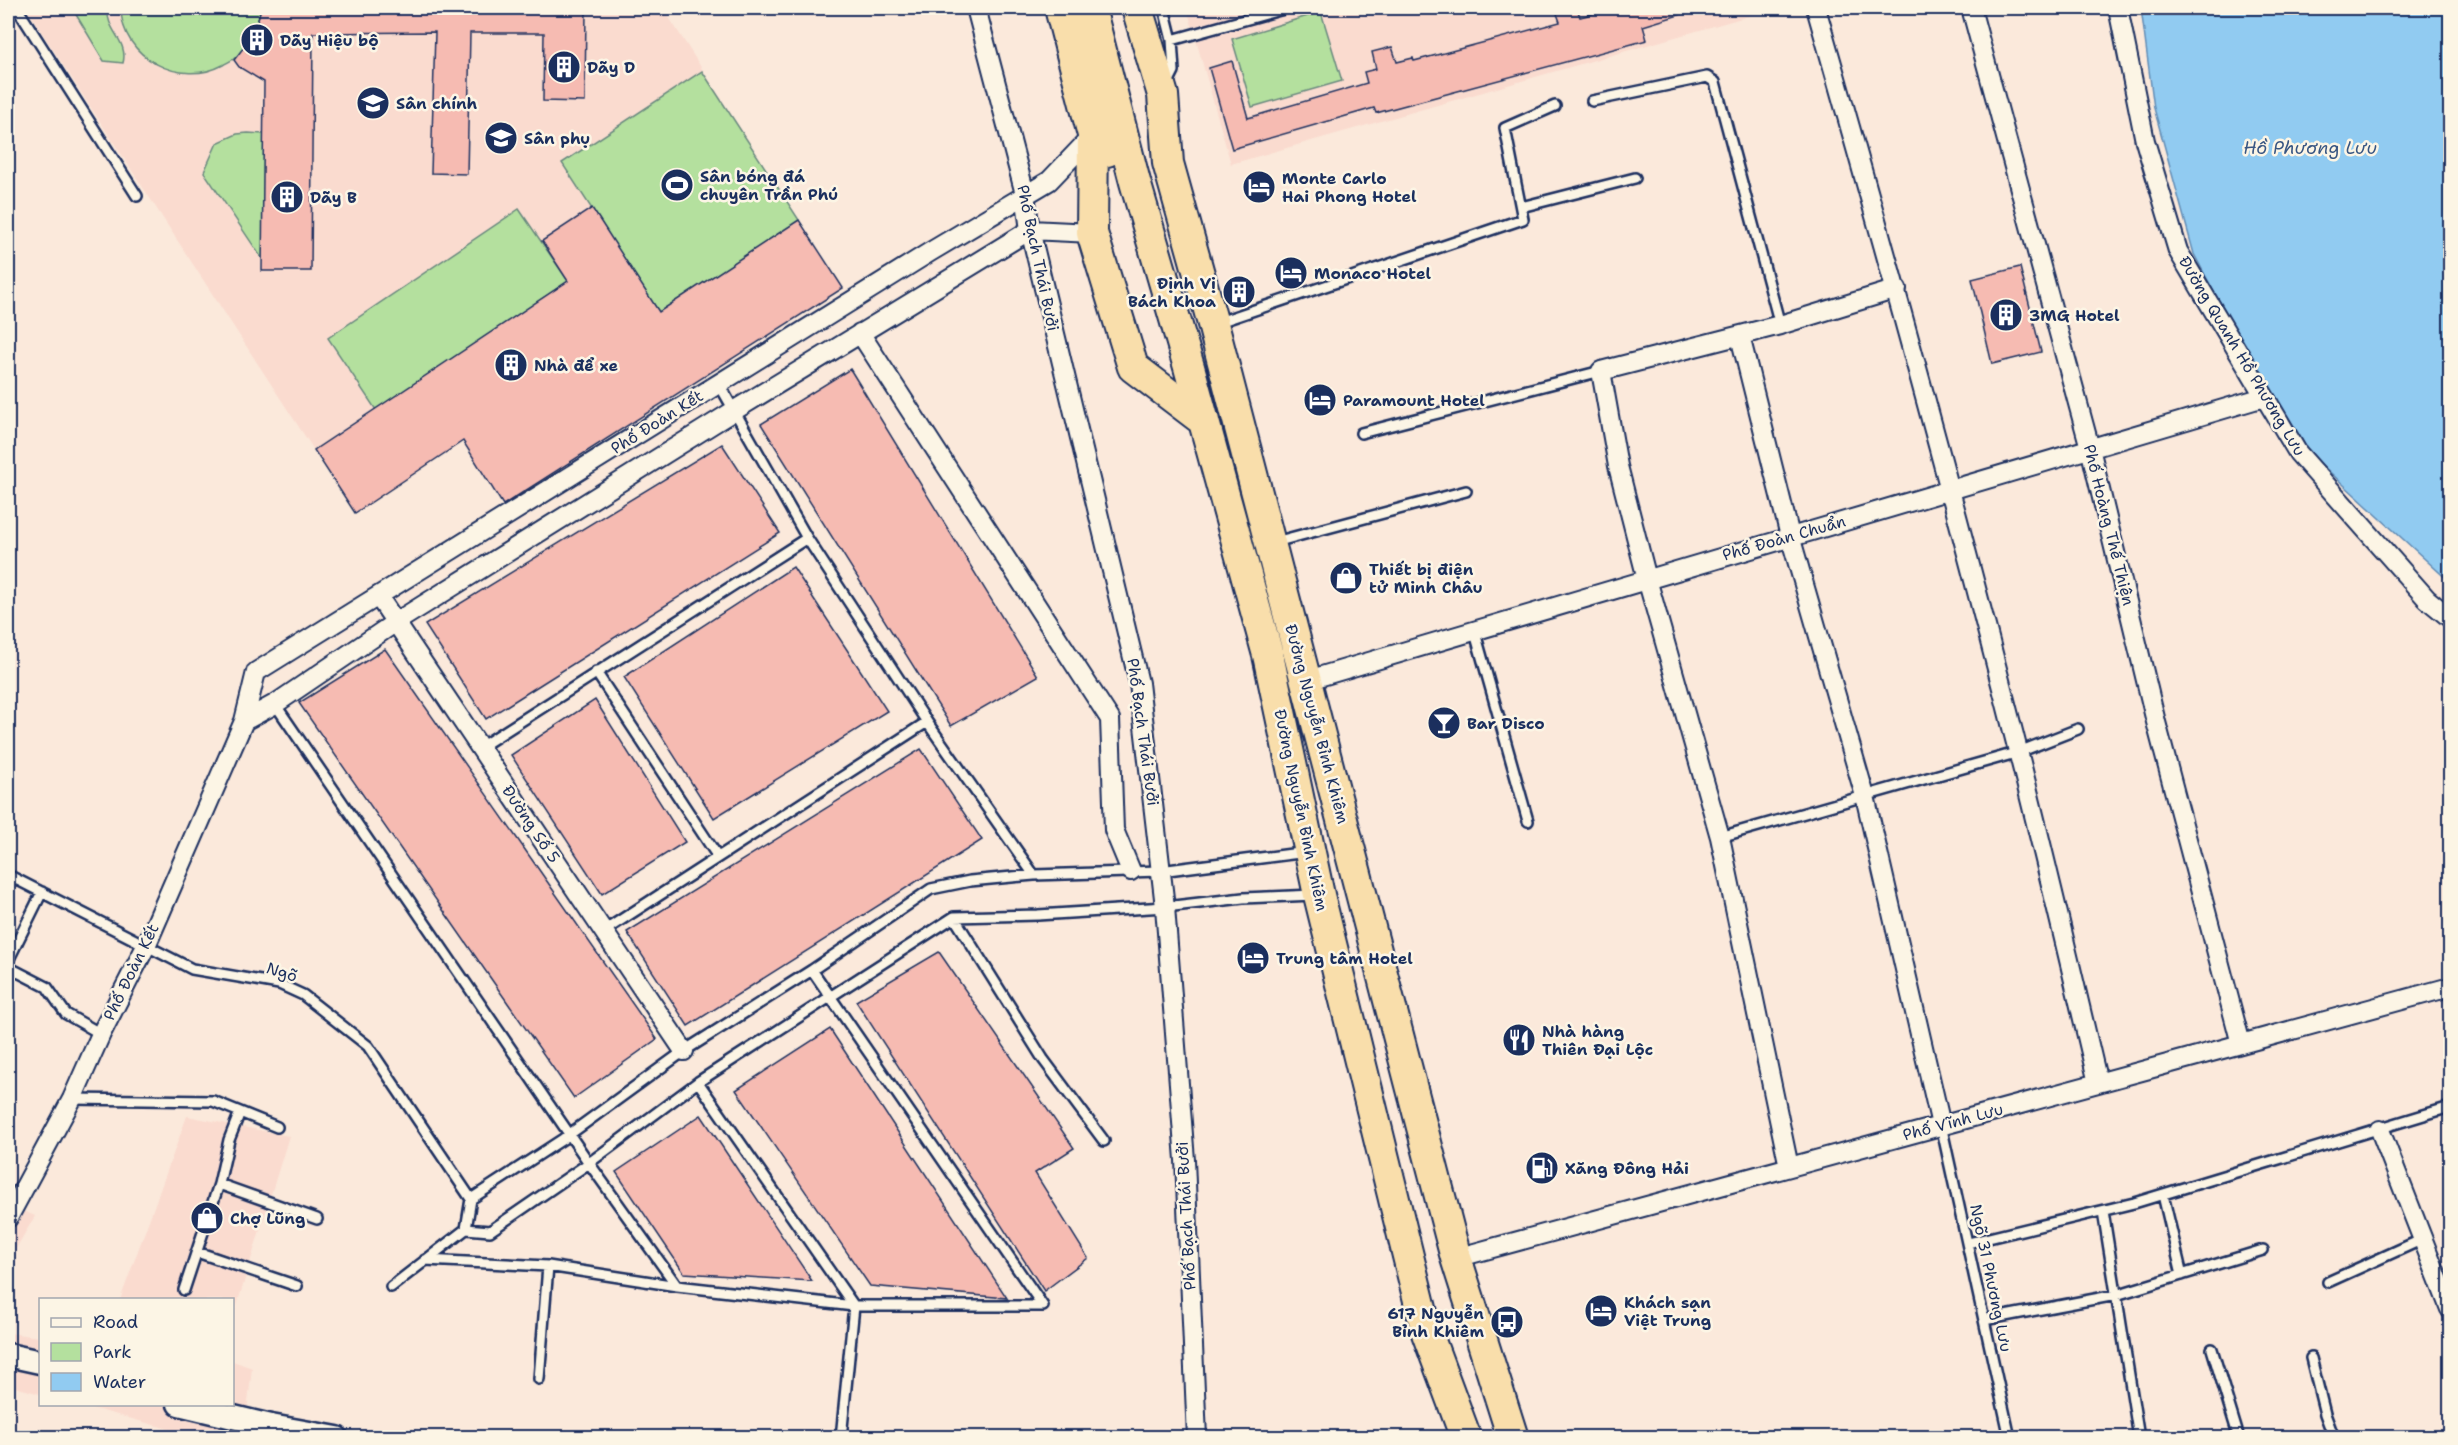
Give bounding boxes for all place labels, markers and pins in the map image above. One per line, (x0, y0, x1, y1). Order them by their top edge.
building icon: Dãy Hiệu bộ (239, 22, 275, 58)
place label: Dãy Hiệu bộ (280, 30, 379, 51)
building icon: Dãy D (546, 49, 582, 85)
place label: Dãy D (587, 57, 635, 78)
school or university icon: Sân chính (355, 85, 391, 121)
place label: Sân chính (396, 93, 478, 114)
school or university icon: Sân phụ (483, 120, 519, 156)
place label: Sân phụ (524, 128, 590, 149)
place label: Sân bóng đá chuyên Trần Phú (700, 166, 838, 205)
sports icon: Sân bóng đá chuyên Trần Phú (659, 167, 695, 203)
place label: Monte Carlo Hai Phong Hotel (1282, 168, 1417, 207)
hotel icon: Monte Carlo Hai Phong Hotel (1241, 169, 1277, 205)
building icon: Dãy B (269, 179, 305, 215)
place label: Dãy B (310, 187, 357, 208)
hotel icon: Monaco Hotel (1273, 255, 1309, 291)
place label: Monaco Hotel (1314, 263, 1431, 284)
place label: Định Vị Bách Khoa (1128, 273, 1216, 312)
building icon: Định Vị Bách Khoa (1221, 274, 1257, 310)
building icon: 3MG Hotel (1988, 297, 2024, 333)
place label: 3MG Hotel (2029, 305, 2120, 326)
building icon: Nhà để xe (493, 347, 529, 383)
place label: Nhà để xe (534, 355, 619, 376)
hotel icon: Paramount Hotel (1302, 382, 1338, 418)
place label: Paramount Hotel (1343, 390, 1485, 411)
place label: Thiết bị điện tử Minh Châu (1369, 559, 1483, 598)
shop icon: Thiết bị điện tử Minh Châu (1328, 560, 1364, 596)
bar icon: Bar Disco (1426, 705, 1462, 741)
place label: Bar Disco (1467, 713, 1545, 734)
hotel icon: Trung tâm Hotel (1235, 940, 1271, 976)
place label: Trung tâm Hotel (1276, 948, 1413, 969)
place label: Nhà hàng Thiên Đại Lộc (1542, 1021, 1653, 1060)
restaurant icon: Nhà hàng Thiên Đại Lộc (1501, 1022, 1537, 1058)
fuel station icon: Xăng Đông Hải (1524, 1150, 1560, 1186)
place label: Xăng Đông Hải (1565, 1158, 1689, 1179)
shop icon: Chợ Lũng (189, 1200, 225, 1236)
place label: Chợ Lũng (230, 1208, 305, 1229)
place label: Khách sạn Việt Trung (1624, 1292, 1711, 1331)
hotel icon: Khách sạn Việt Trung (1583, 1293, 1619, 1329)
place label: 617 Nguyễn Bỉnh Khiêm (1387, 1303, 1484, 1342)
bus stop icon: 617 Nguyễn Bỉnh Khiêm (1489, 1304, 1525, 1340)

